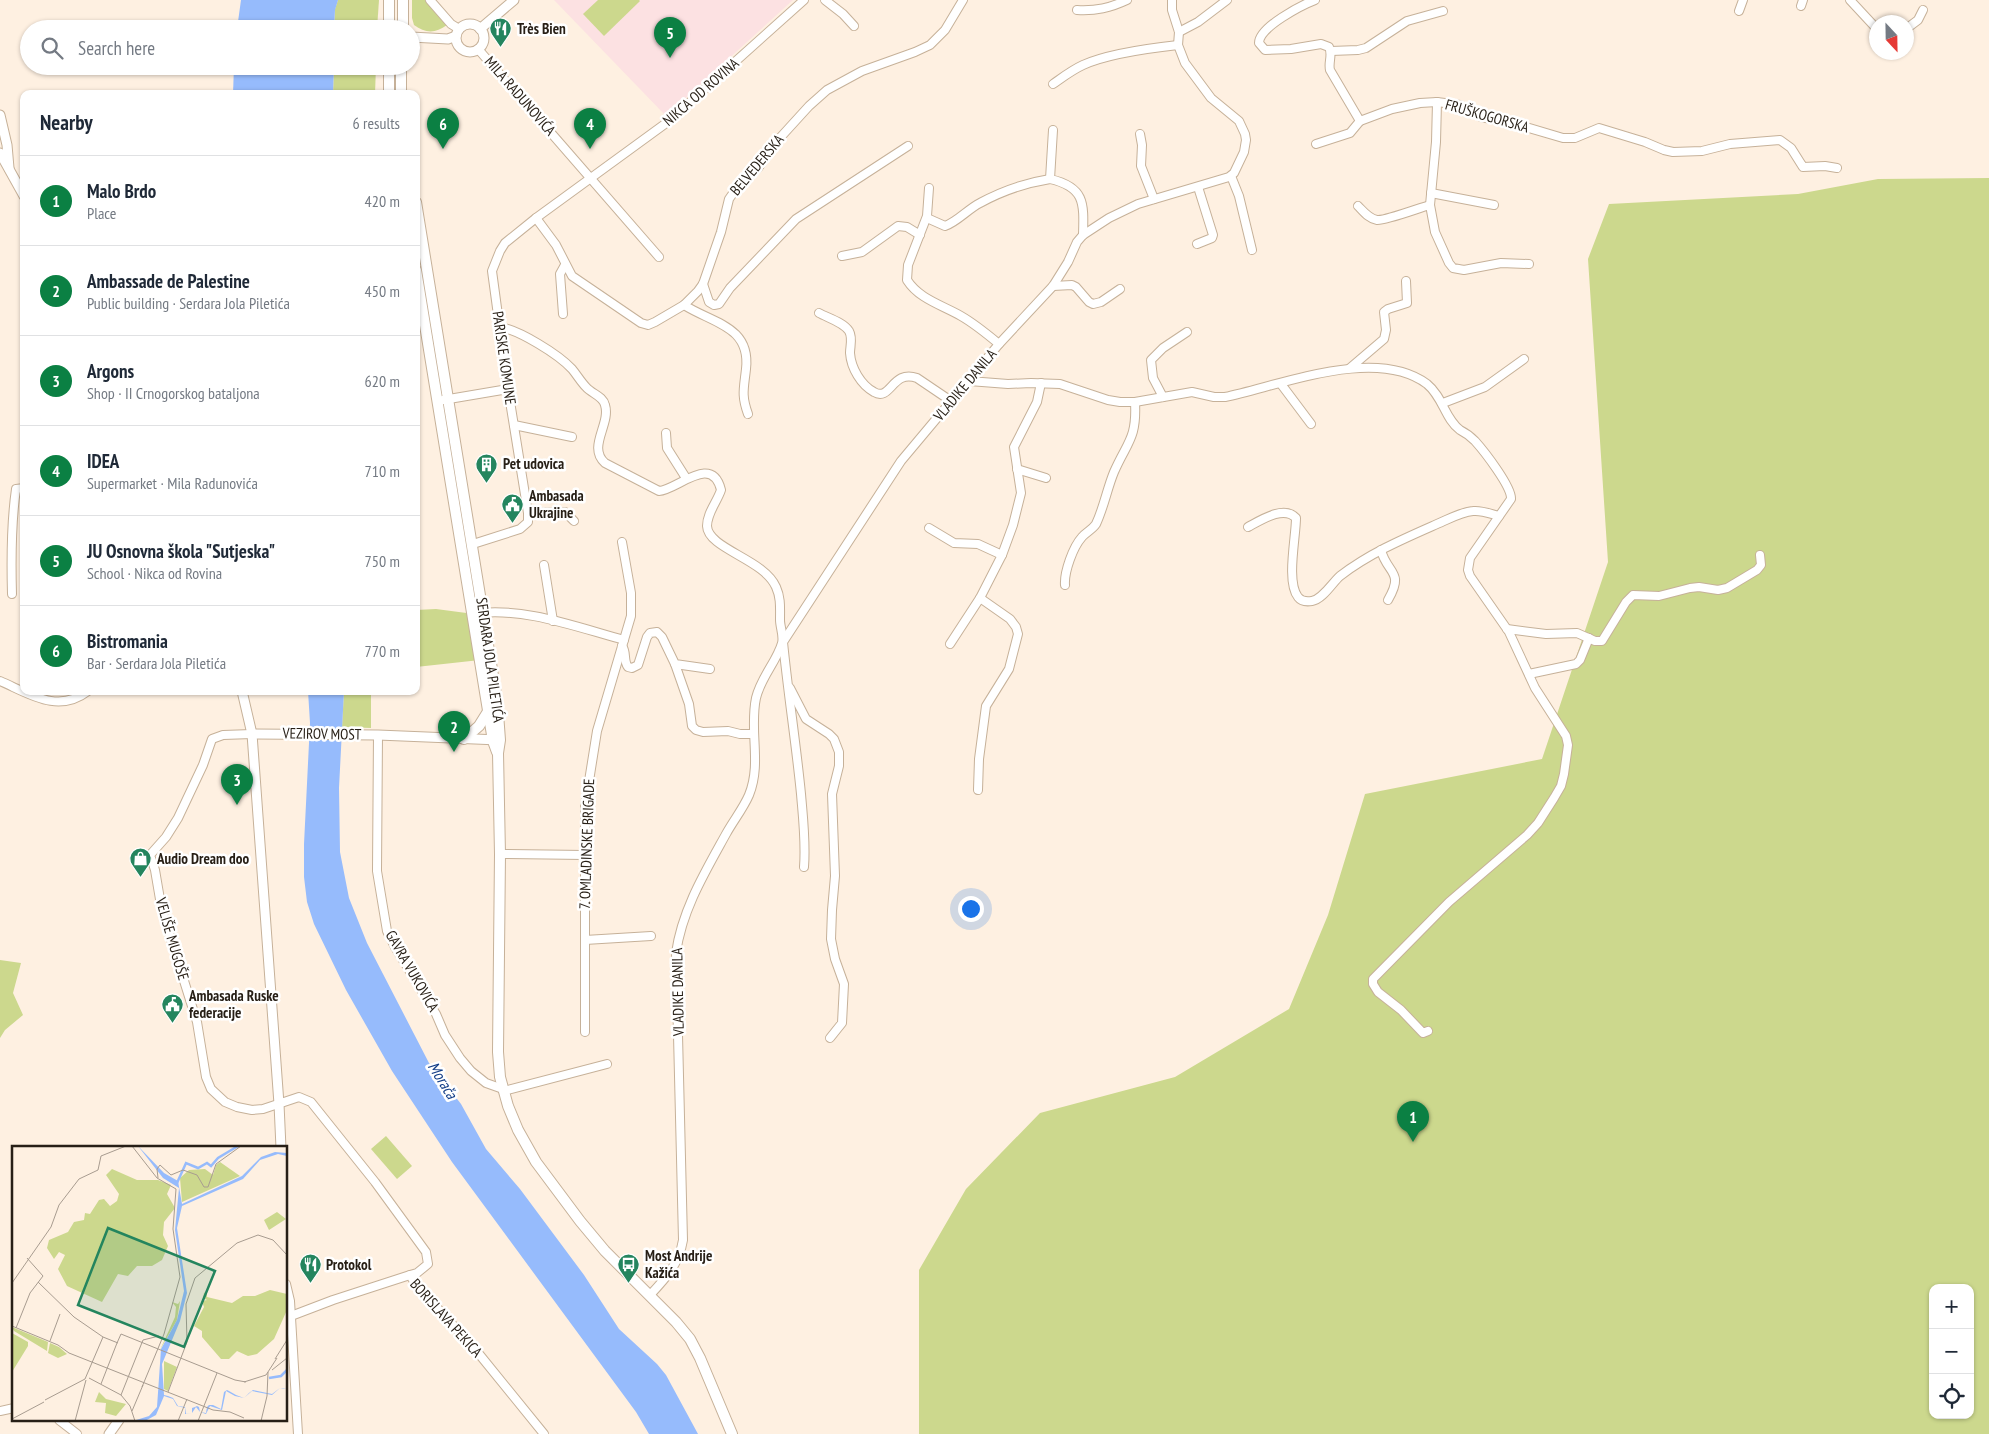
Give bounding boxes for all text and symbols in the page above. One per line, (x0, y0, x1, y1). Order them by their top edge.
north arrow (1869, 15, 1914, 60)
restaurant icon: Très Bien (489, 17, 513, 48)
pin: 5 (654, 17, 686, 58)
place label: Très Bien (517, 19, 566, 38)
search box (20, 20, 420, 75)
icon: search (38, 34, 66, 62)
text: Search here (78, 36, 155, 60)
street label: MILA RADUNOVIĆA (481, 52, 561, 140)
street label: NIKCA OD ROVINA (659, 53, 743, 130)
street label: FRUŠKOGORSKA (1443, 94, 1532, 137)
pin: 6 (427, 108, 459, 149)
pin: 4 (574, 108, 606, 149)
text: Nearby (40, 109, 93, 136)
text: 6 results (353, 113, 400, 133)
street label: BELVEDERSKA (726, 130, 788, 199)
text: Malo Brdo (87, 179, 156, 203)
text: 1 (52, 191, 60, 211)
text: 420 m (365, 191, 400, 211)
text: Place (87, 203, 116, 223)
text: Ambassade de Palestine (87, 269, 250, 293)
text: 2 (52, 281, 60, 301)
text: 450 m (365, 281, 400, 301)
text: Public building · Serdara Jola Piletića (87, 293, 290, 313)
street label: PARISKE KOMUNE (489, 310, 520, 406)
street label: VLADIKE DANILA (928, 344, 1001, 425)
text: Argons (87, 359, 134, 383)
text: 3 (52, 371, 60, 391)
text: 620 m (365, 371, 400, 391)
text: Shop · II Crnogorskog bataljona (87, 383, 260, 403)
text: IDEA (87, 449, 119, 473)
building icon: Pet udovica (475, 452, 499, 483)
place label: Pet udovica (503, 454, 564, 473)
text: 4 (52, 461, 60, 481)
text: 710 m (365, 461, 400, 481)
text: Supermarket · Mila Radunovića (87, 473, 258, 493)
place label: Ambasada Ukrajine (528, 486, 584, 522)
public building icon: Ambasada Ukrajine (501, 493, 525, 524)
text: JU Osnovna škola "Sutjeska" (87, 539, 275, 563)
text: 5 (52, 551, 60, 571)
text: 750 m (365, 551, 400, 571)
text: School · Nikca od Rovina (87, 563, 222, 583)
street label: SERDARA JOLA PILETIĆA (472, 596, 509, 725)
text: Bistromania (87, 629, 168, 653)
text: 6 (52, 641, 60, 661)
text: 770 m (365, 641, 400, 661)
text: Bar · Serdara Jola Piletića (87, 653, 226, 673)
pin: 2 (438, 711, 470, 752)
street label: VEZIROV MOST (281, 723, 362, 744)
pin: 3 (221, 764, 253, 805)
street label: 7. OMLADINSKE BRIGADE (575, 778, 598, 910)
shop icon: Audio Dream doo (129, 847, 153, 878)
place label: Audio Dream doo (156, 849, 249, 868)
street label: VELIŠE MUGOŠE (151, 894, 193, 982)
your location (958, 896, 984, 922)
street label: GAVRA VUKOVIĆA (381, 927, 444, 1016)
street label: VLADIKE DANILA (667, 947, 688, 1037)
place label: Ambasada Ruske federacije (188, 986, 279, 1022)
public building icon: Ambasada Ruske federacije (161, 993, 185, 1024)
water label: Morača (424, 1058, 463, 1104)
pin: 1 (1397, 1101, 1429, 1142)
inset map (12, 1146, 288, 1422)
place label: Most Andrije Kažića (645, 1246, 712, 1282)
restaurant icon: Protokol (298, 1253, 322, 1284)
bus stop icon: Most Andrije Kažića (617, 1253, 641, 1284)
place label: Protokol (326, 1255, 372, 1274)
street label: BORISLAVA PEKICA (406, 1274, 487, 1362)
map controls (1929, 1284, 1974, 1419)
button: + (1929, 1284, 1974, 1329)
button: − (1929, 1329, 1974, 1374)
button: locate (1929, 1374, 1974, 1419)

